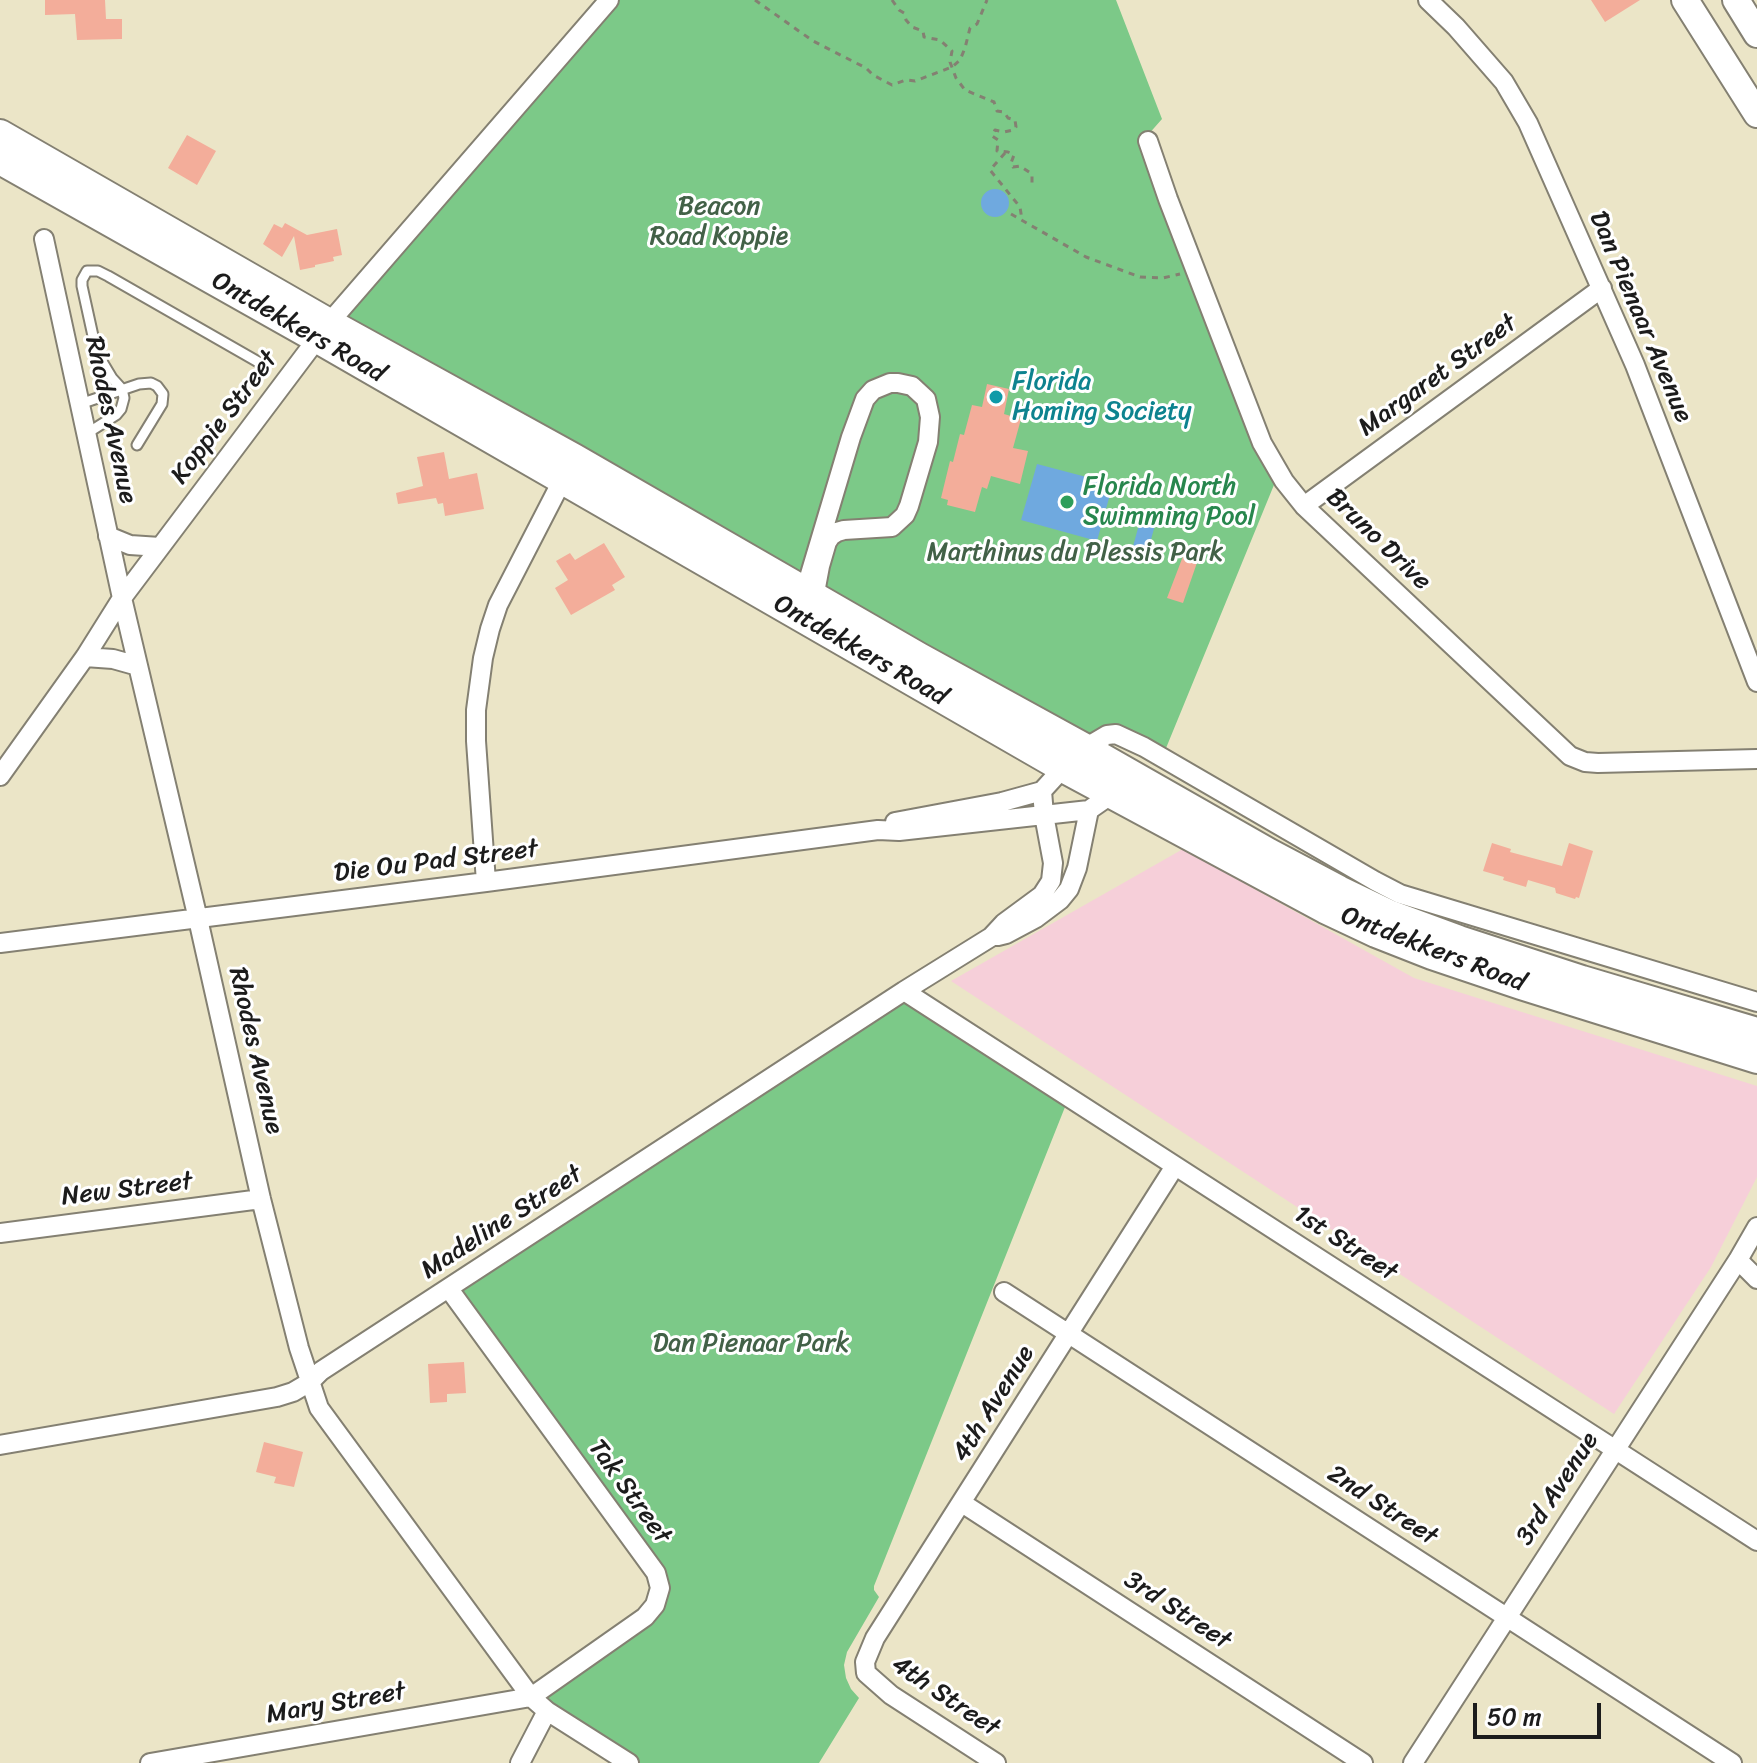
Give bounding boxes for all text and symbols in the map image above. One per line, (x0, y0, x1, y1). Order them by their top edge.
park label: Beacon Road Koppie (650, 191, 788, 252)
street label: Dan Pienaar Avenue (1581, 207, 1699, 427)
street label: Ontdekkers Road (206, 266, 390, 390)
street label: Margaret Street (1353, 308, 1523, 444)
street label: Rhodes Avenue (77, 334, 143, 506)
street label: Koppie Street (165, 345, 285, 491)
place label: Florida Homing Society (1012, 366, 1192, 428)
marker: Florida Homing Society (987, 388, 1005, 406)
place label: Florida North Swimming Pool (1083, 471, 1255, 532)
street label: Bruno Drive (1319, 482, 1437, 598)
marker: Florida North Swimming Pool (1058, 493, 1076, 511)
park label: Marthinus du Plessis Park (927, 537, 1223, 569)
street label: Ontdekkers Road (768, 589, 952, 713)
street label: Die Ou Pad Street (332, 834, 540, 890)
street label: Ontdekkers Road (1336, 900, 1530, 1000)
street label: Rhodes Avenue (221, 965, 289, 1137)
street label: Madeline Street (416, 1159, 588, 1287)
street label: New Street (60, 1166, 194, 1214)
street label: 1st Street (1288, 1199, 1402, 1289)
park label: Dan Pienaar Park (653, 1328, 849, 1360)
street label: 4th Avenue (946, 1340, 1042, 1468)
street label: 3rd Avenue (1510, 1427, 1606, 1551)
street label: Tak Street (581, 1434, 677, 1550)
street label: 2nd Street (1321, 1459, 1443, 1553)
street label: 3rd Street (1118, 1565, 1236, 1657)
street label: 4th Street (885, 1650, 1005, 1744)
street label: Mary Street (264, 1676, 408, 1732)
scale bar (1477, 1687, 1605, 1737)
text: 50 m (1487, 1696, 1542, 1738)

